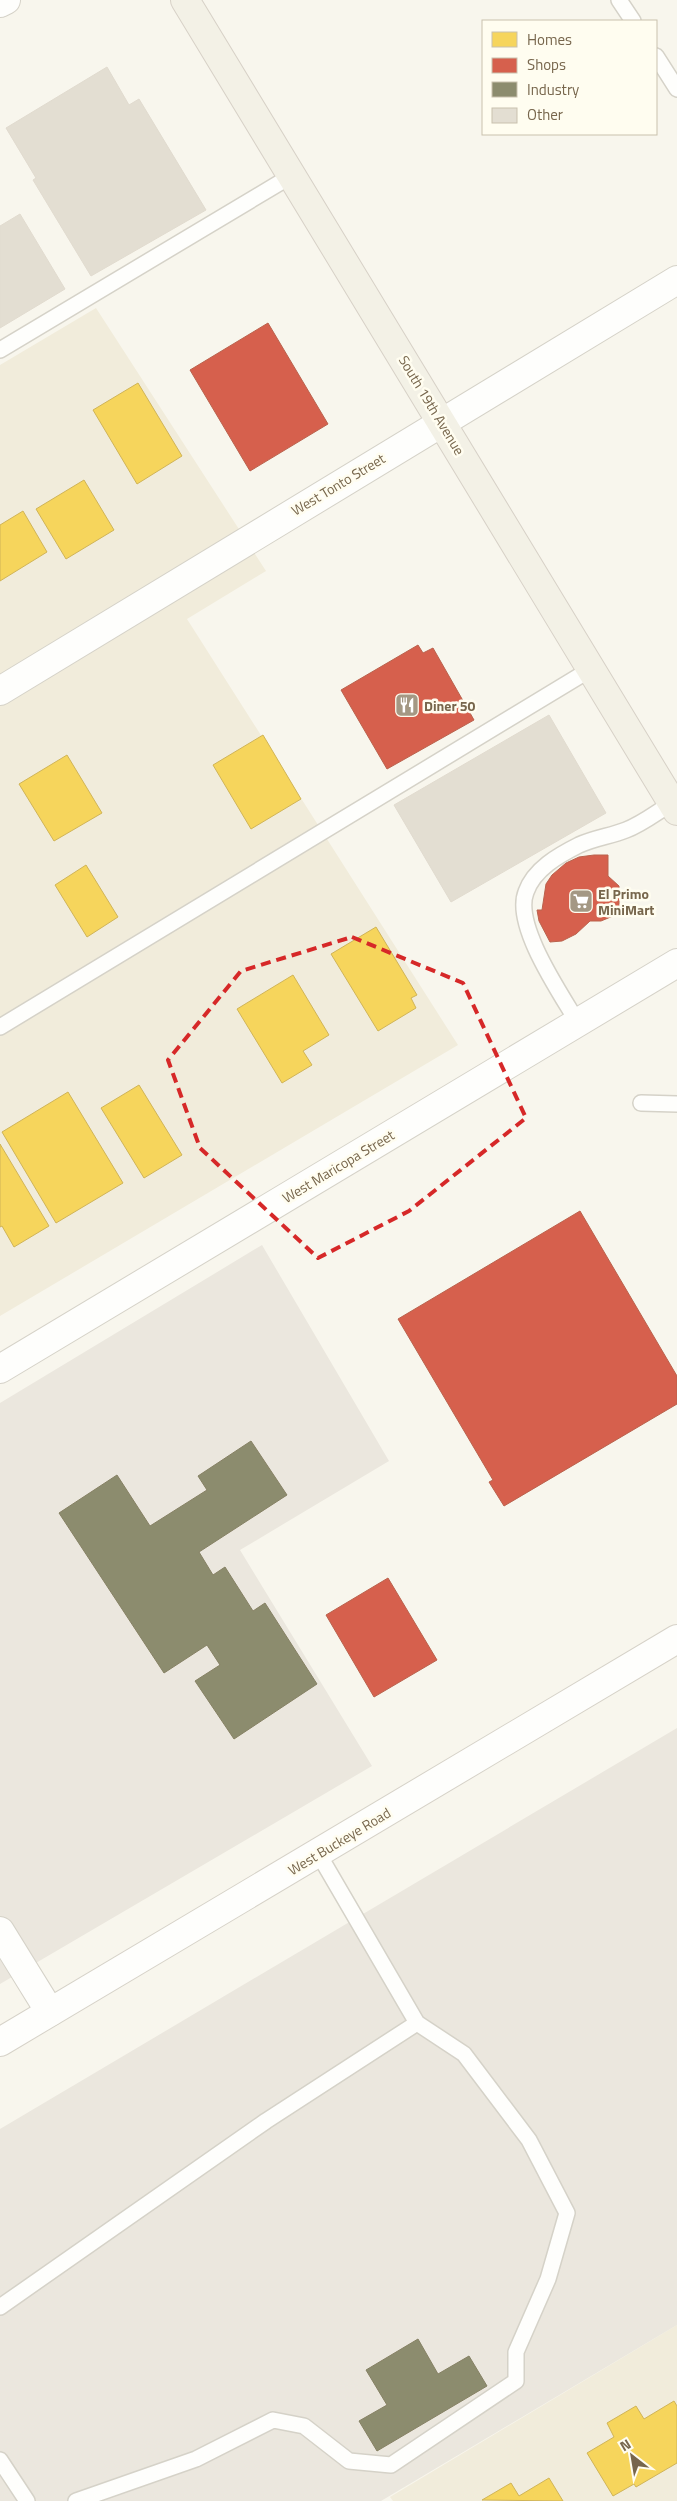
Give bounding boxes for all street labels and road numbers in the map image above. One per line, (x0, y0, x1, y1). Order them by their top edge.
street label: South 19th Avenue (394, 351, 470, 459)
street label: West Tonto Street (287, 448, 389, 520)
street label: West Maricopa Street (278, 1124, 398, 1208)
street label: West Buckeye Road (284, 1802, 394, 1880)

